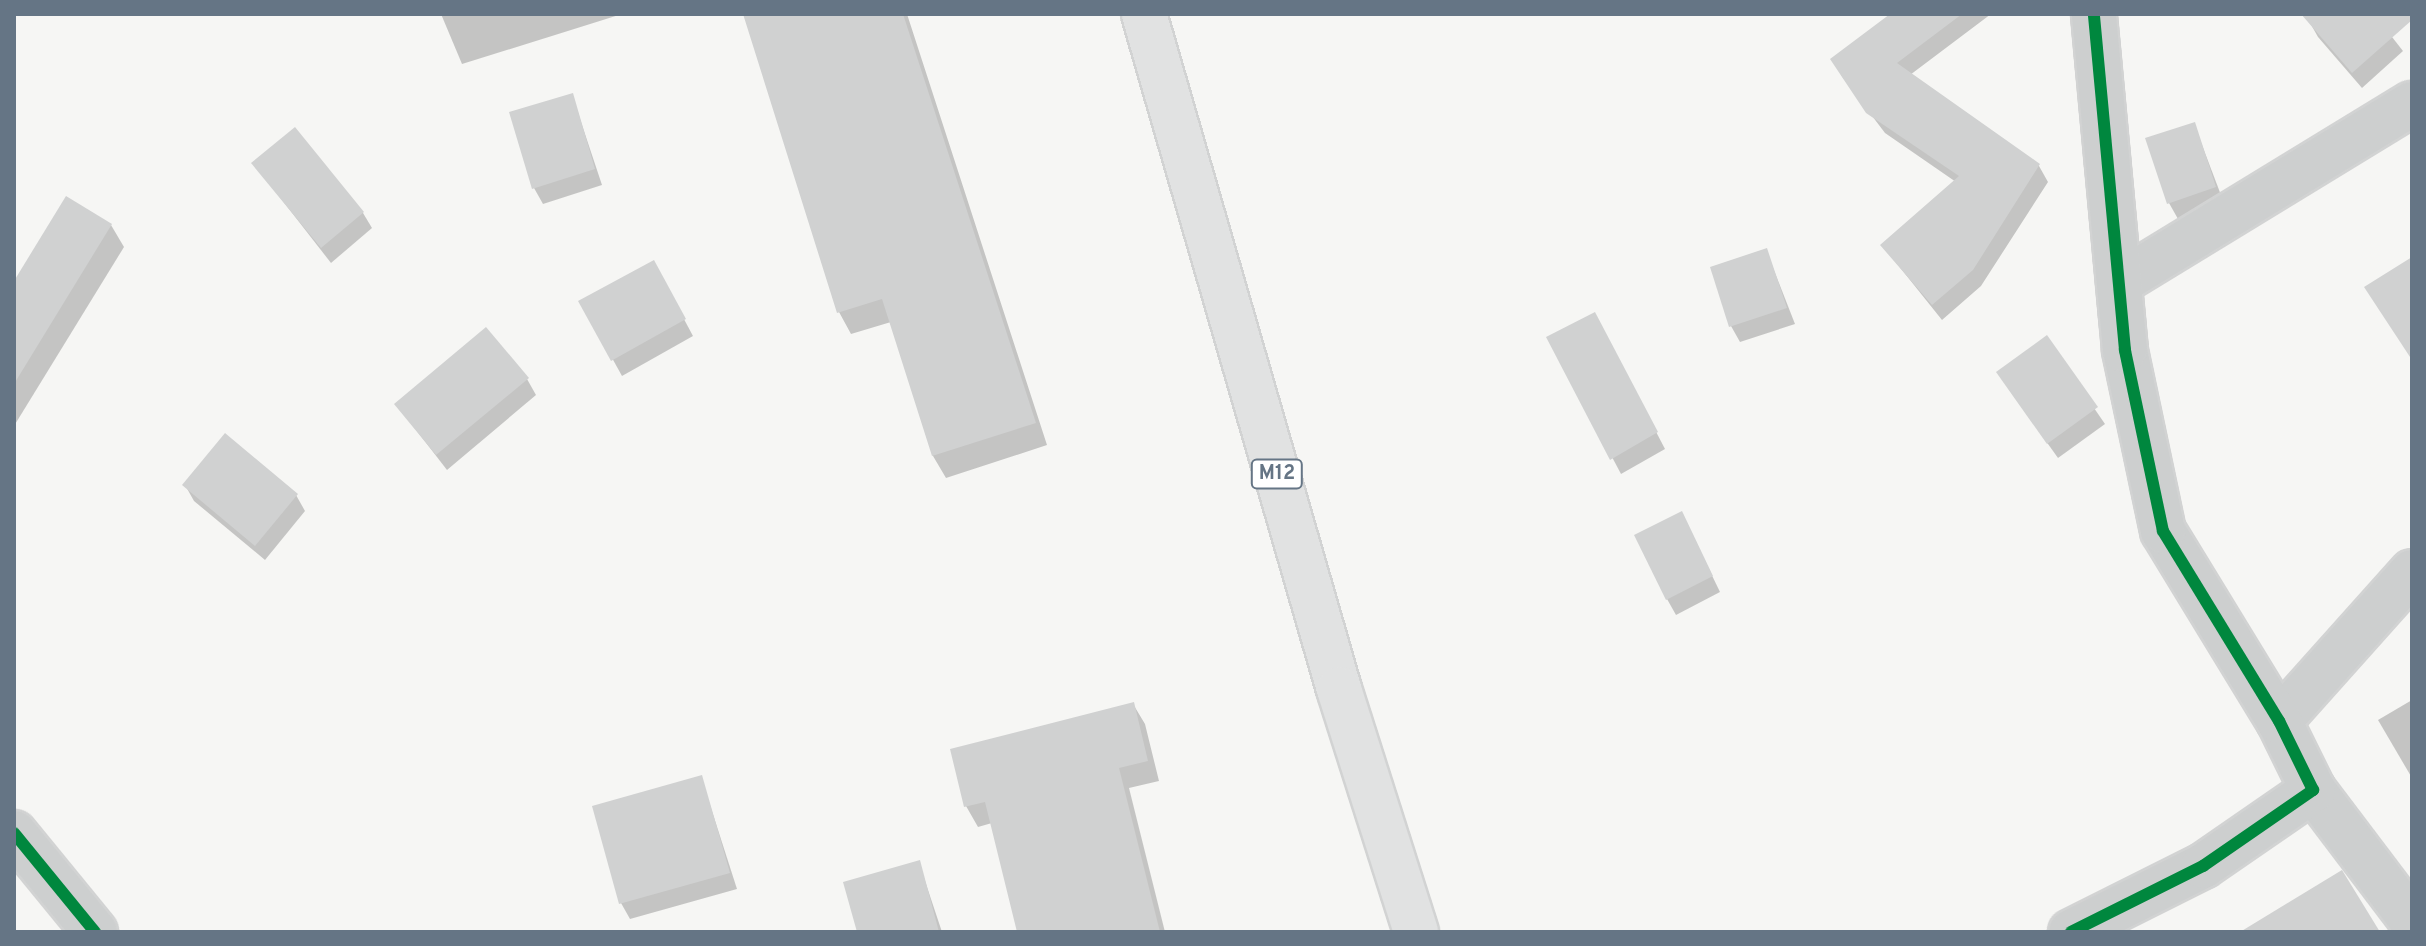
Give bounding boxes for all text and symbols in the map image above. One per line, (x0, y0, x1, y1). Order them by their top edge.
road number: M12 (1249, 458, 1305, 490)

